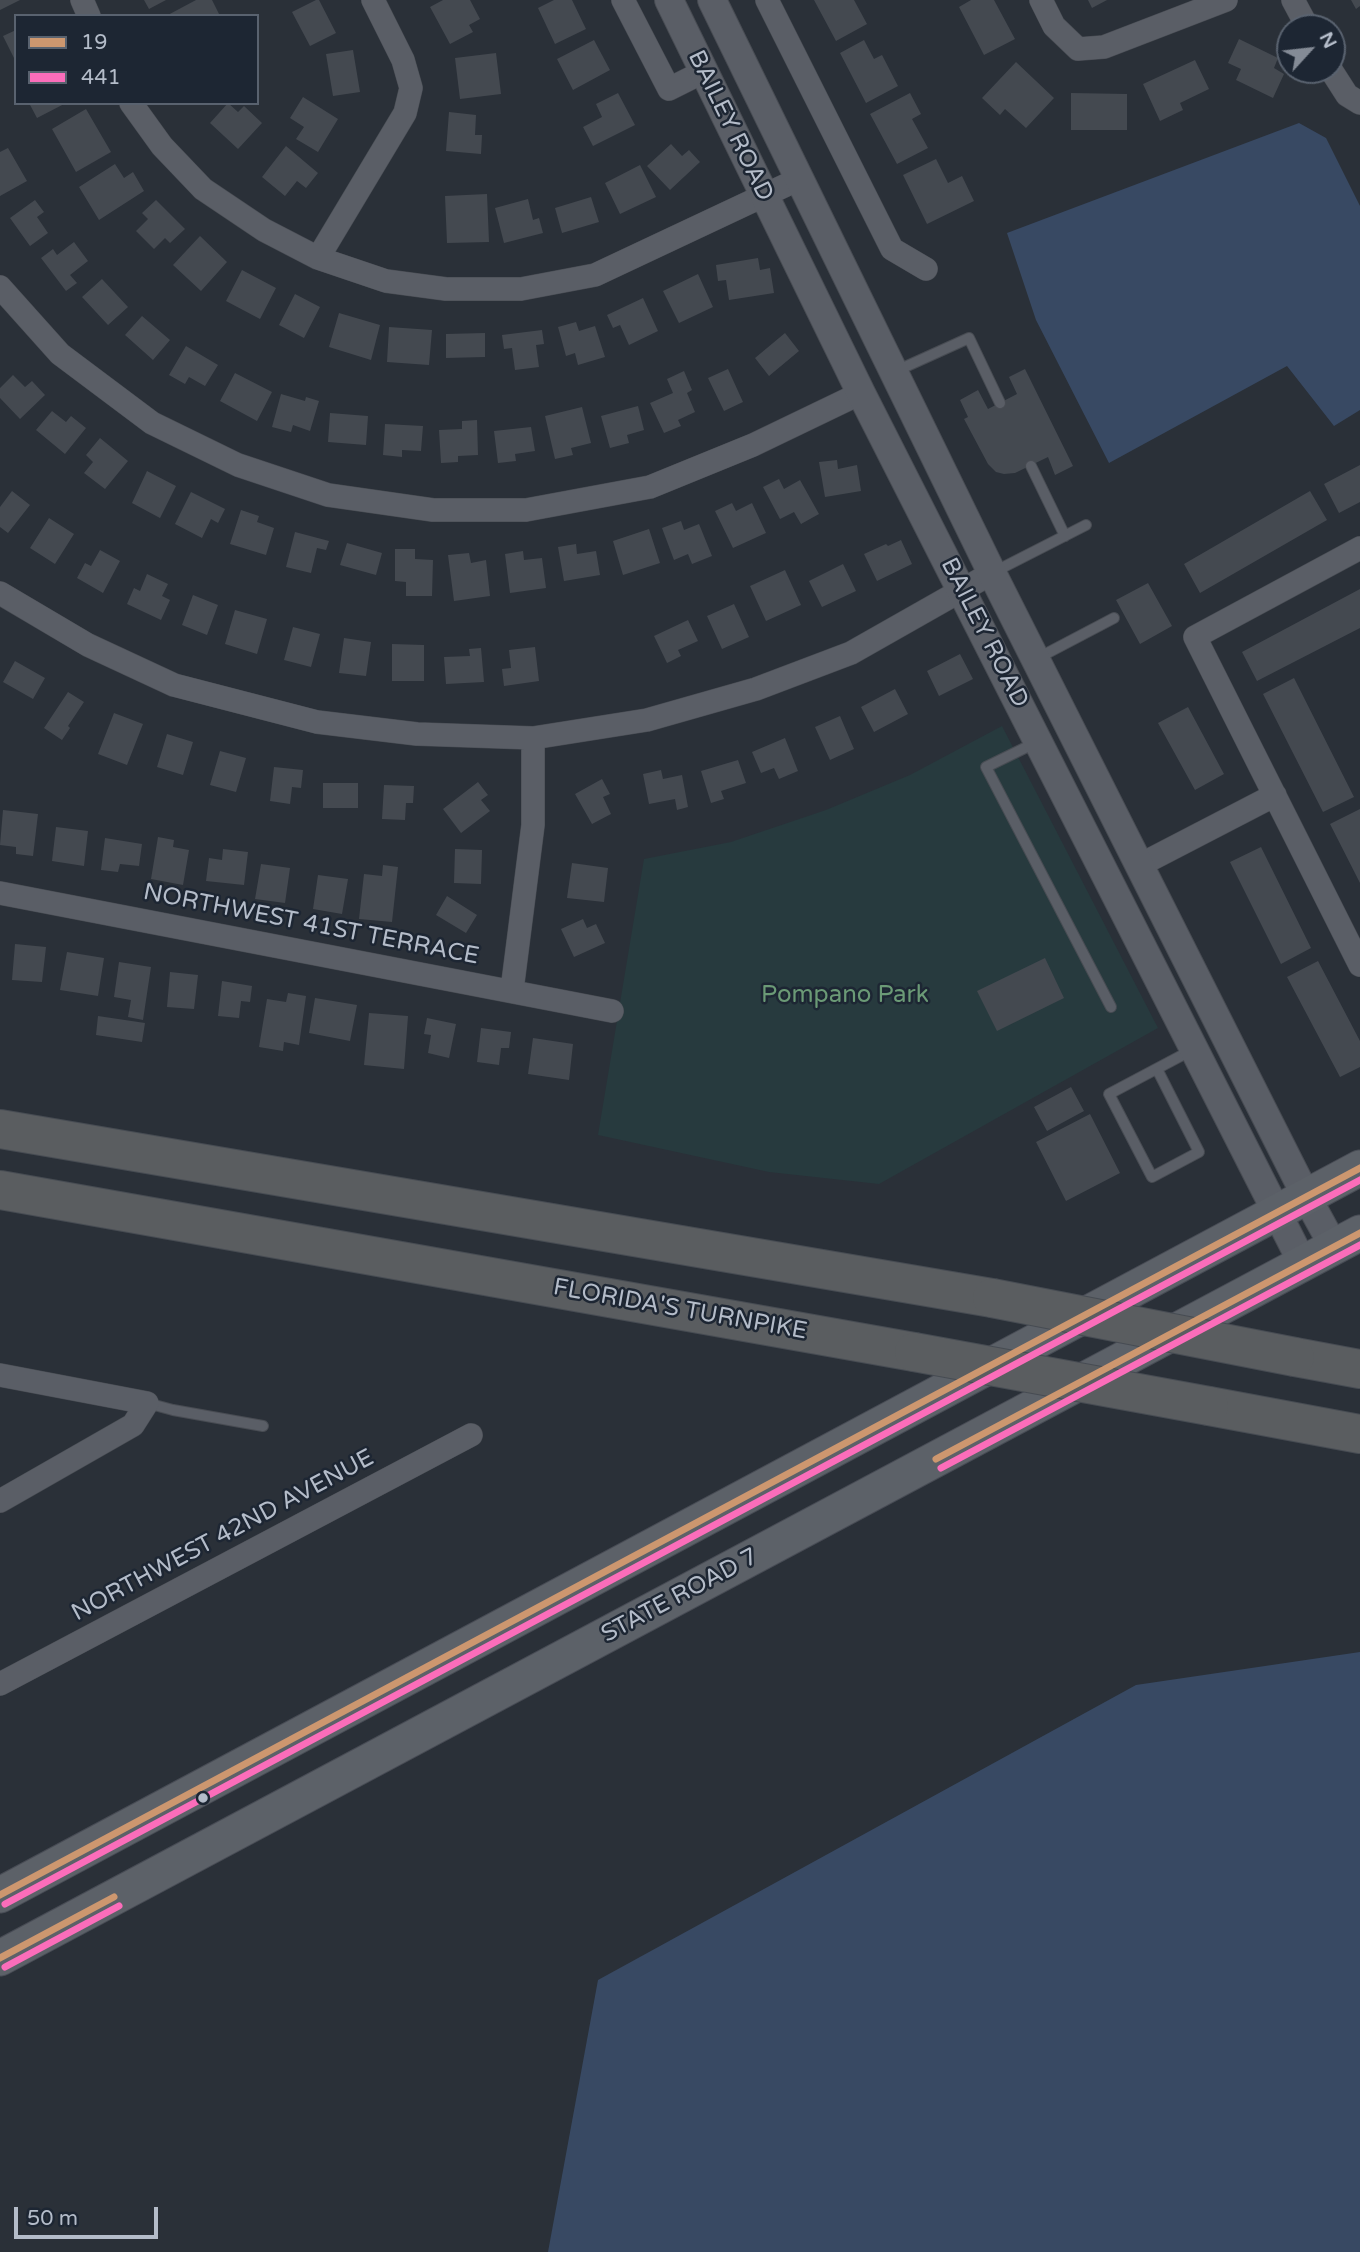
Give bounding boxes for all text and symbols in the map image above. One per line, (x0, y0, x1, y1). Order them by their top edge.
legend (14, 14, 259, 105)
north arrow (1276, 14, 1346, 84)
text: N (1315, 29, 1341, 52)
text: 19 (81, 30, 107, 55)
street label: BAILEY ROAD (681, 46, 779, 206)
text: 441 (81, 65, 121, 90)
street label: BAILEY ROAD (934, 553, 1034, 713)
street label: NORTHWEST 41ST TERRACE (141, 878, 481, 972)
park label: Pompano Park (761, 982, 929, 1010)
street label: FLORIDA'S TURNPIKE (551, 1273, 809, 1347)
street label: NORTHWEST 42ND AVENUE (67, 1444, 379, 1628)
street label: STATE ROAD 7 (597, 1543, 763, 1649)
unlabelled marker (196, 1791, 210, 1805)
scale bar (18, 2192, 161, 2236)
text: 50 m (27, 2206, 78, 2231)

